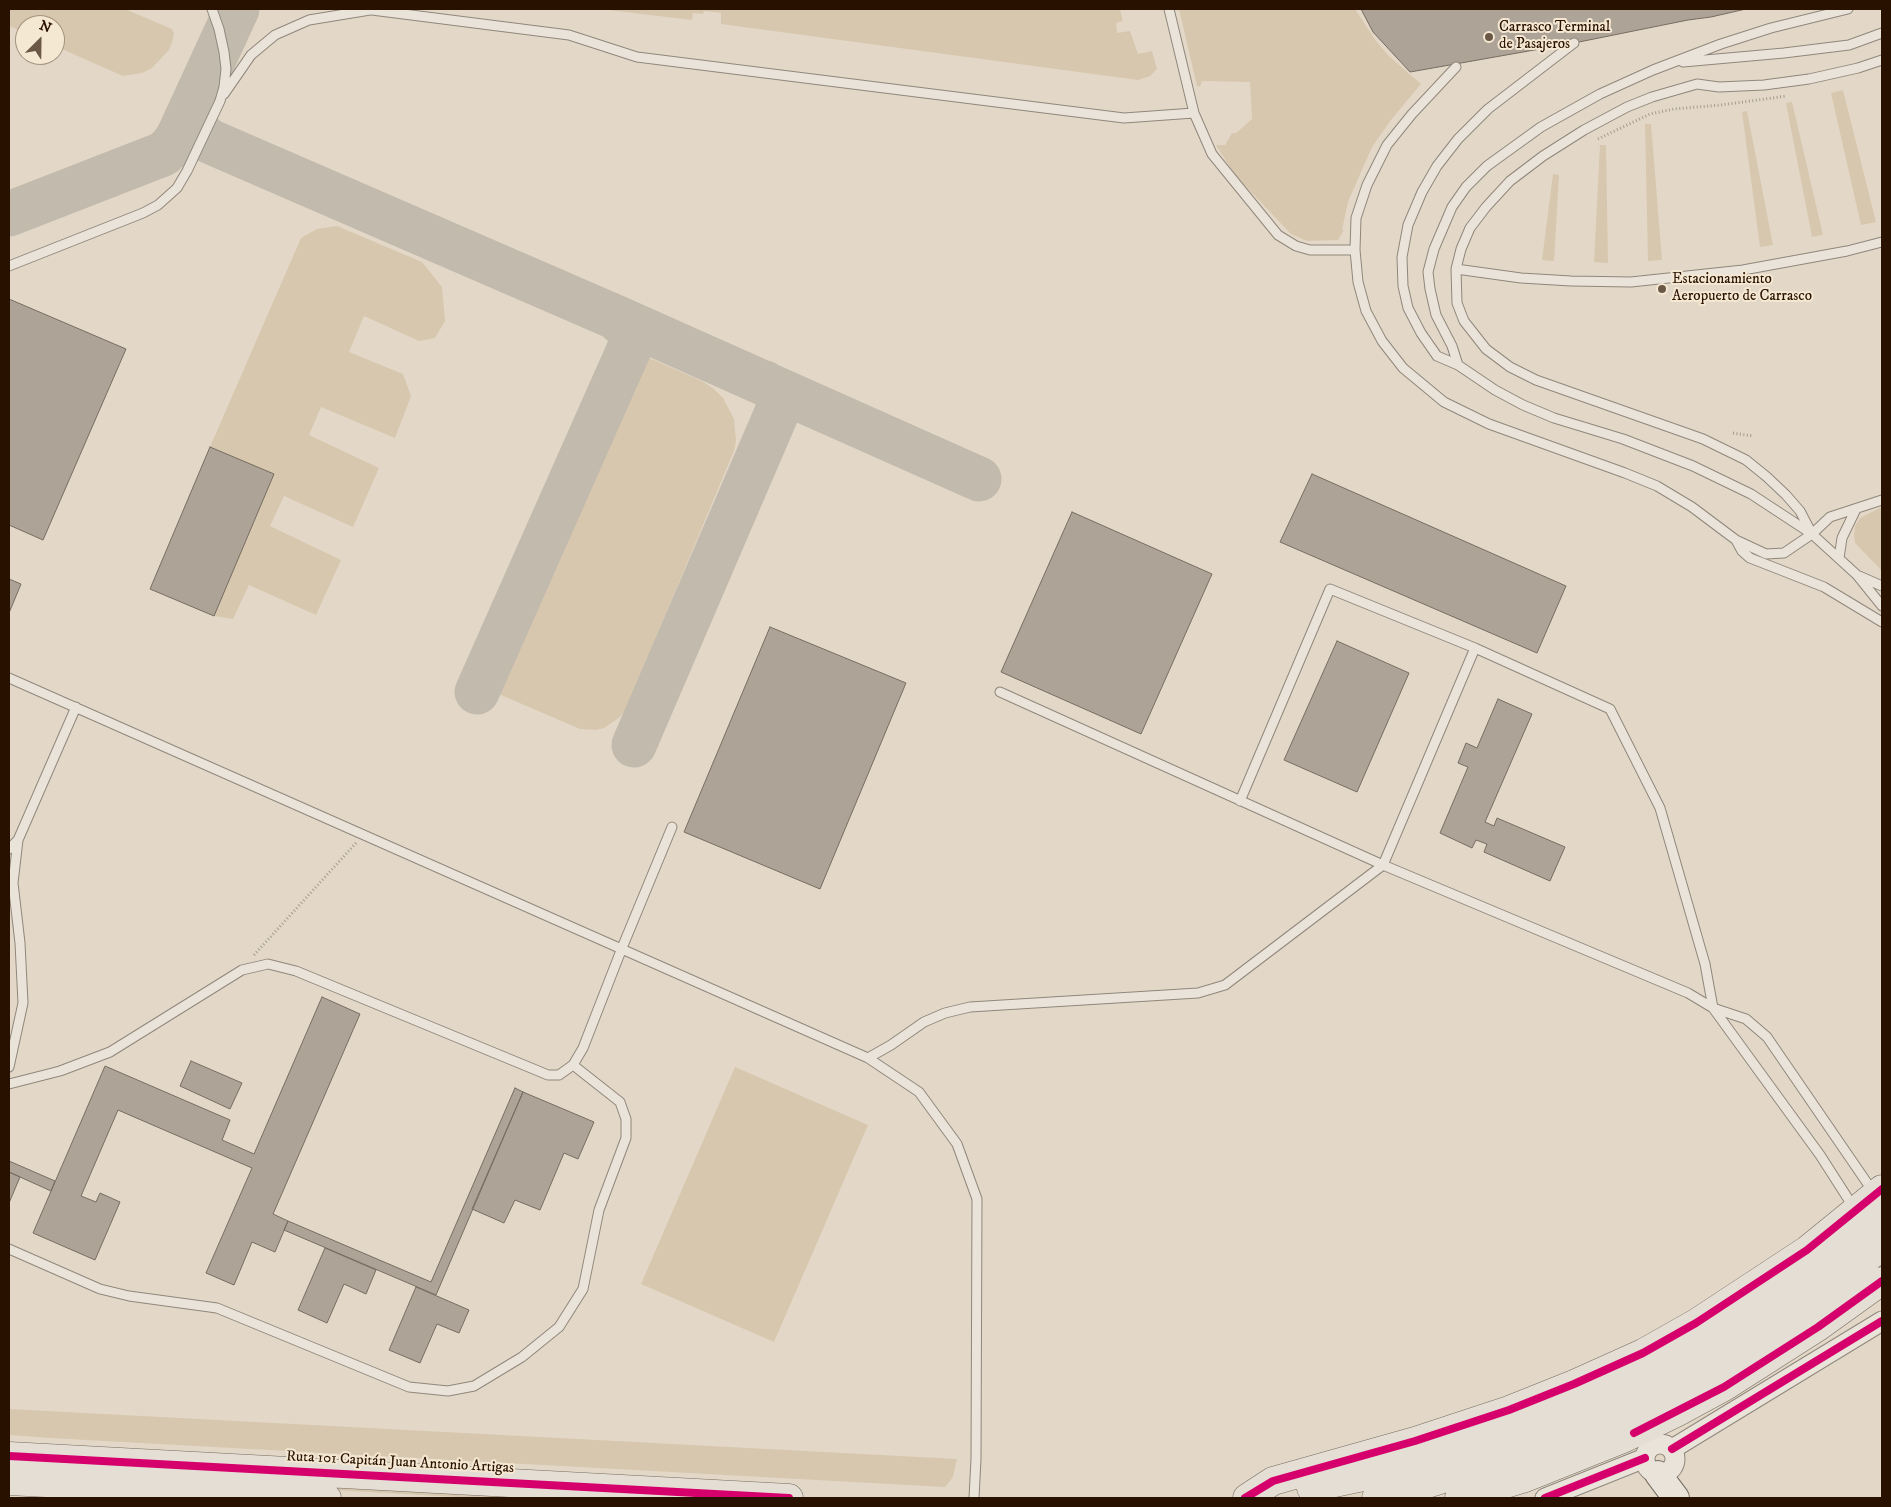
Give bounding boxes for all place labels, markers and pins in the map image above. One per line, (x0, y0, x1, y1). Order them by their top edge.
place label: Carrasco Terminal de Pasajeros (1499, 19, 1610, 54)
marker: Carrasco Terminal de Pasajeros (1483, 31, 1495, 43)
place label: Estacionamiento Aeropuerto de Carrasco (1672, 271, 1812, 306)
marker: Estacionamiento Aeropuerto de Carrasco (1656, 283, 1668, 295)

